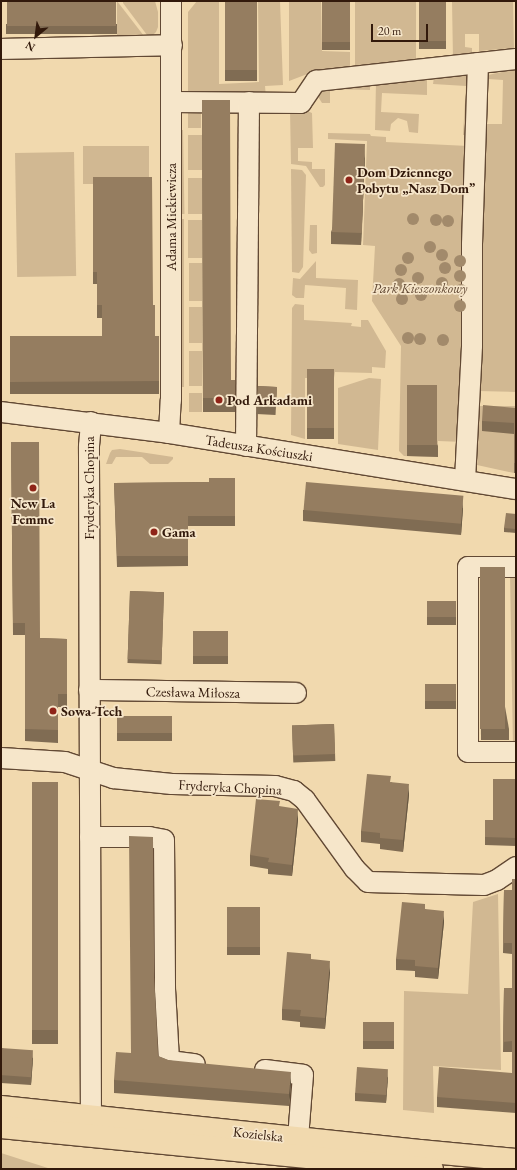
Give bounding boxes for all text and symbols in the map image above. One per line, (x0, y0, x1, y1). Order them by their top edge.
north arrow (16, 16, 56, 56)
scale bar (373, 16, 430, 42)
text: 20 m (378, 23, 401, 39)
text: N (23, 38, 37, 55)
street label: Adama Mickiewicza (163, 163, 179, 271)
place label: Dom Dziennego Pobytu „Nasz Dom” (357, 164, 475, 196)
marker: Dom Dziennego Pobytu „Nasz Dom” (344, 175, 354, 185)
park label: Park Kieszonkowy (373, 280, 467, 296)
place label: Pod Arkadami (227, 392, 312, 408)
marker: Pod Arkadami (214, 395, 224, 405)
street label: Tadeusza Kościuszki (204, 431, 314, 465)
street label: Fryderyka Chopina (81, 436, 97, 540)
marker: New La Femme (28, 483, 38, 493)
place label: New La Femme (11, 495, 55, 528)
place label: Gama (162, 524, 196, 540)
marker: Gama (149, 527, 159, 537)
street label: Czesława Miłosza (146, 683, 240, 701)
place label: Sowa-Tech (61, 703, 122, 719)
marker: Sowa-Tech (48, 706, 58, 716)
street label: Fryderyka Chopina (178, 776, 282, 798)
street label: Kozielska (232, 1123, 284, 1145)

